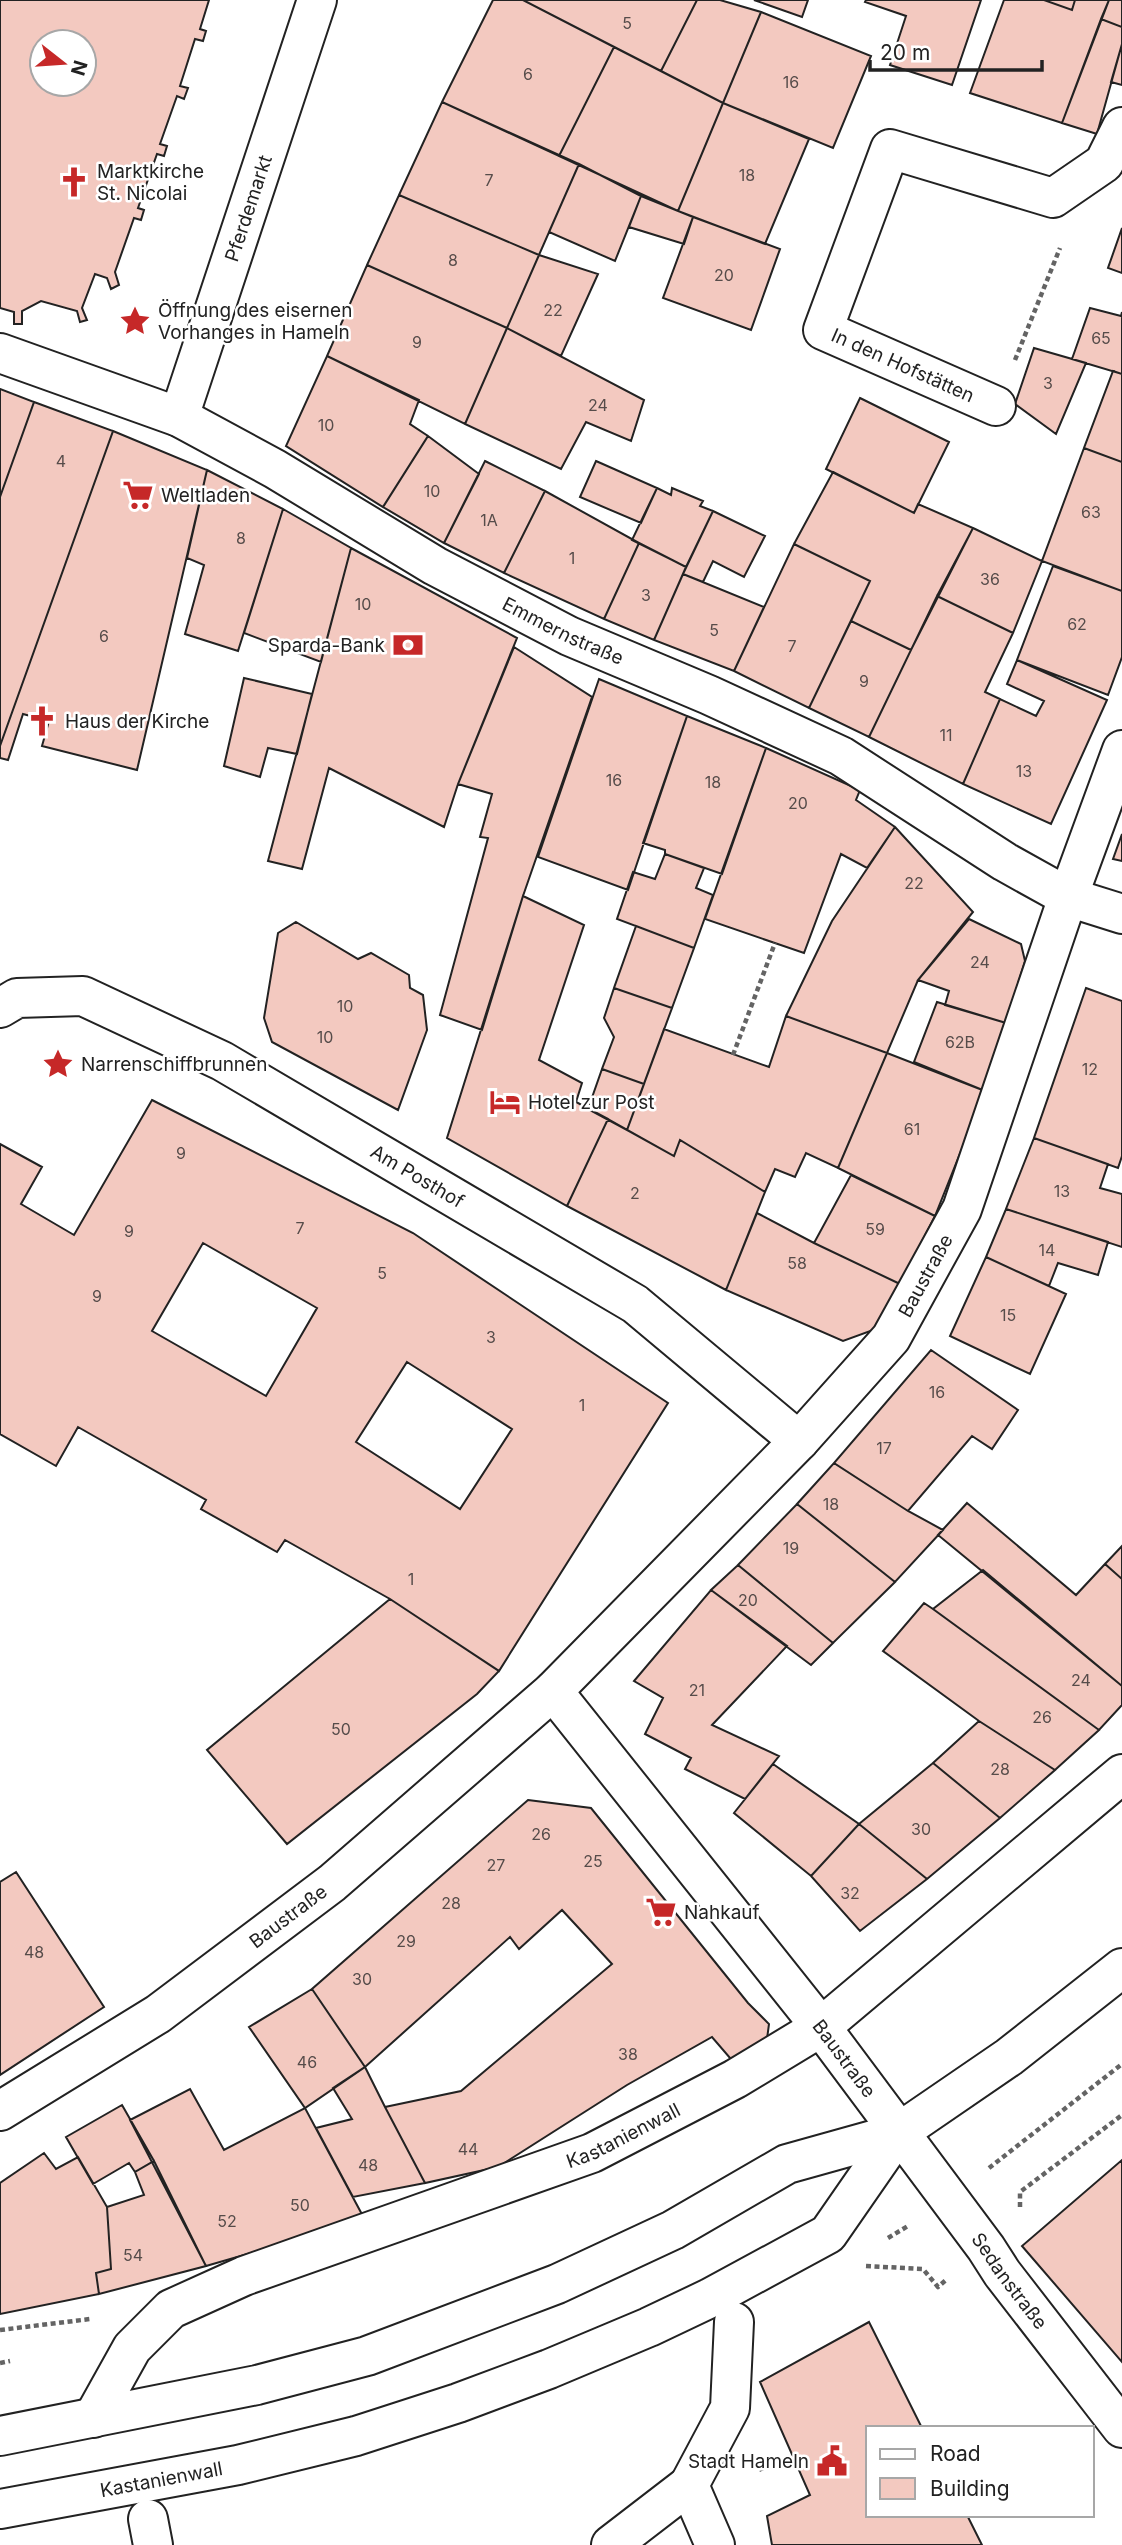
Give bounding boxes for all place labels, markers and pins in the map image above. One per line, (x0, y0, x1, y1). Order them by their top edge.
place label: Marktkirche St. Nicolai (97, 160, 204, 205)
church icon: Marktkirche St. Nicolai (57, 165, 91, 199)
place label: Öffnung des eisernen Vorhanges in Hameln (158, 299, 352, 344)
place icon: Öffnung des eisernen Vorhanges in Hameln (118, 304, 152, 338)
supermarket icon: Weltladen (121, 478, 155, 512)
place label: Weltladen (161, 484, 250, 507)
bank icon: Sparda-Bank (391, 628, 425, 662)
place label: Sparda-Bank (268, 634, 386, 657)
church icon: Haus der Kirche (25, 704, 59, 738)
place label: Haus der Kirche (65, 710, 209, 733)
place icon: Narrenschiffbrunnen (41, 1047, 75, 1081)
place label: Narrenschiffbrunnen (81, 1053, 267, 1076)
hotel icon: Hotel zur Post (488, 1085, 522, 1119)
place label: Hotel zur Post (528, 1091, 654, 1114)
supermarket icon: Nahkauf (644, 1895, 678, 1929)
place label: Nahkauf (684, 1901, 760, 1924)
public building icon: Stadt Hameln (815, 2444, 849, 2478)
place label: Stadt Hameln (688, 2450, 809, 2473)

